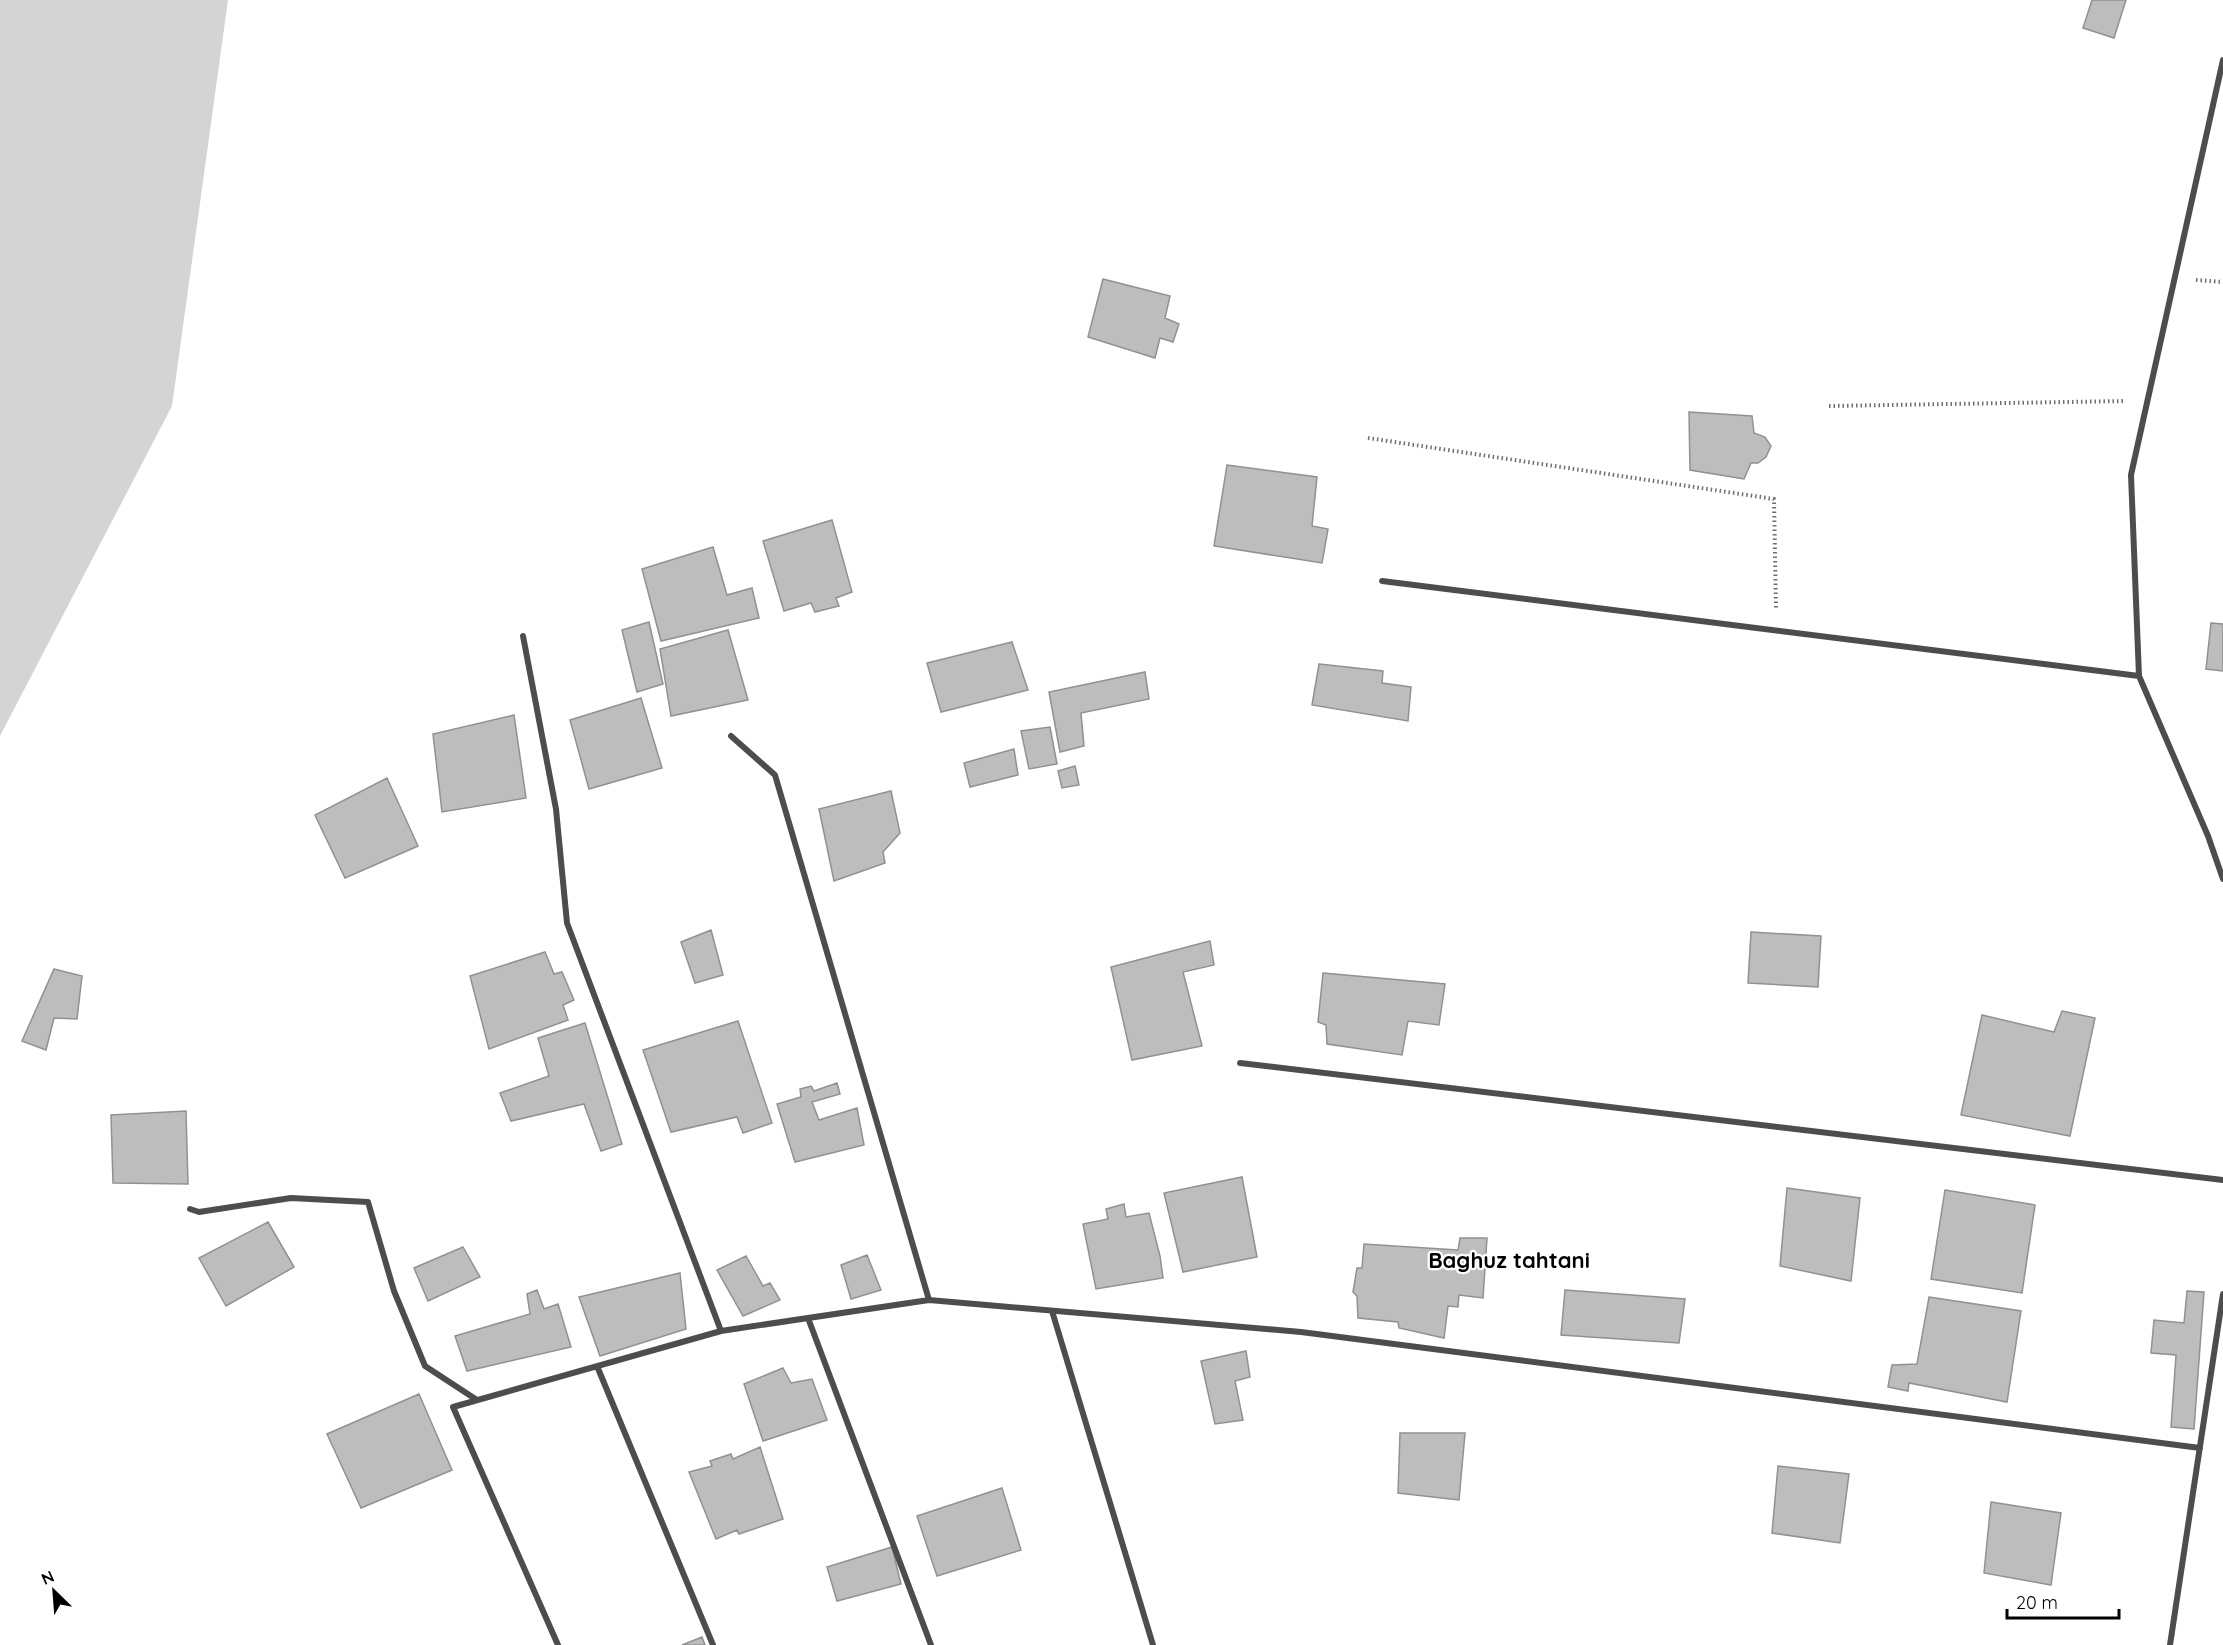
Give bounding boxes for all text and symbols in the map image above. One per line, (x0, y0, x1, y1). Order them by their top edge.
district label: Baghuz tahtani (1428, 1246, 1590, 1274)
north arrow (24, 1561, 84, 1621)
text: N (38, 1566, 57, 1589)
scale bar (2007, 1582, 2120, 1620)
text: 20 m (2016, 1591, 2058, 1614)

